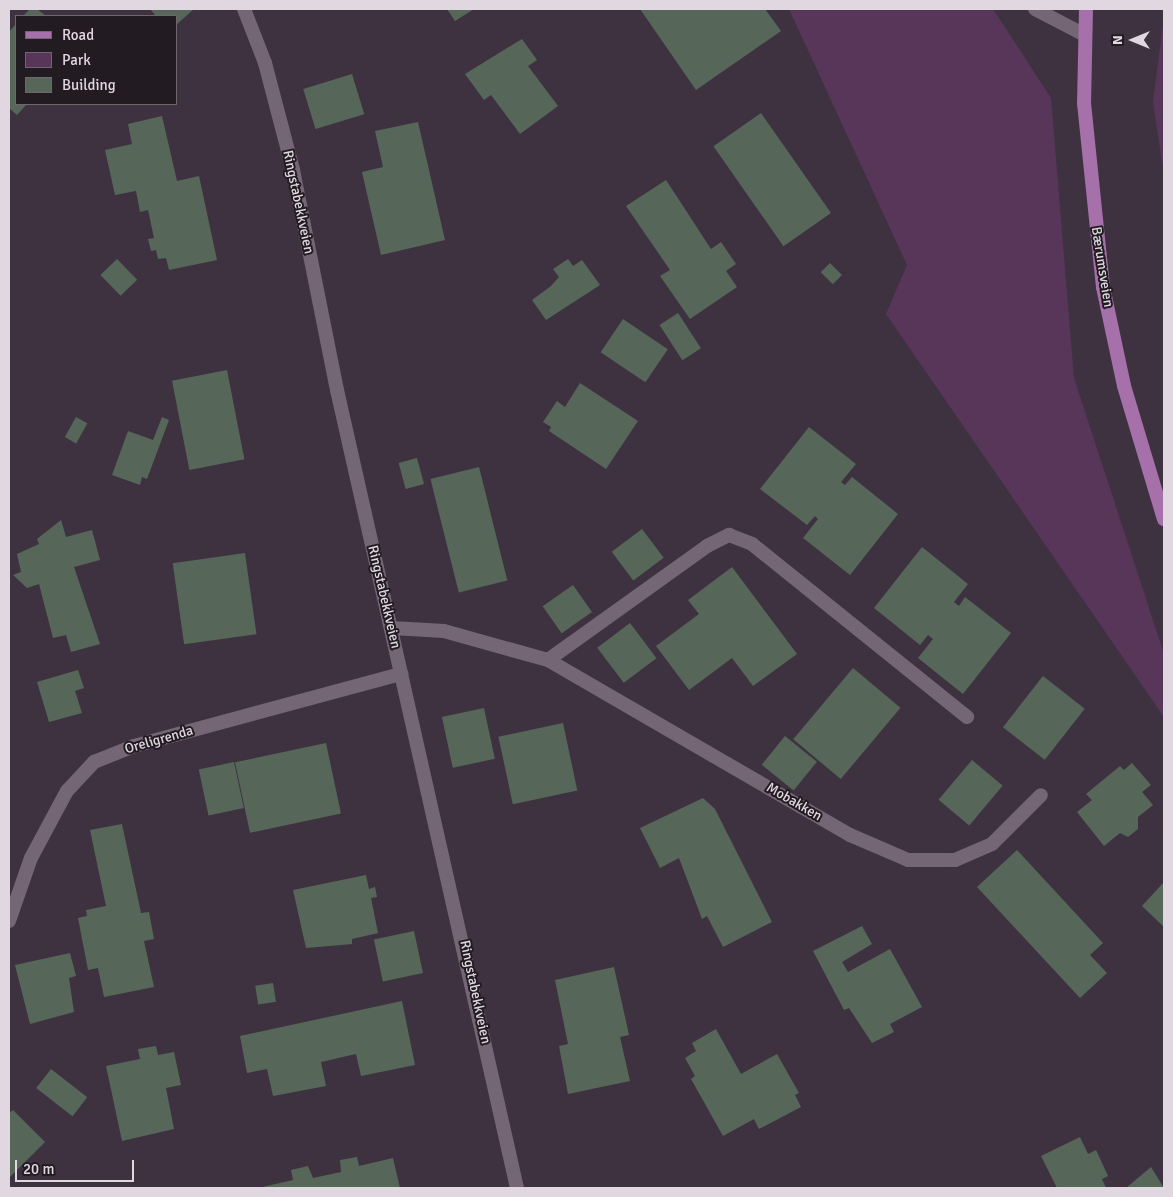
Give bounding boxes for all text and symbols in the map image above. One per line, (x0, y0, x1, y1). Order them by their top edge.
legend (15, 15, 178, 105)
north arrow (1108, 15, 1158, 65)
text: Road (62, 26, 94, 44)
text: N (1109, 35, 1126, 45)
text: Park (62, 51, 91, 69)
text: Building (62, 76, 116, 94)
street label: Ringstabekkveien (279, 149, 317, 255)
street label: Bærumsveien (1087, 226, 1117, 308)
street label: Ringstabekkveien (364, 544, 404, 650)
street label: Oreligrenda (123, 722, 195, 758)
street label: Mobakken (763, 779, 825, 825)
street label: Ringstabekkveien (456, 939, 494, 1045)
scale bar (18, 1150, 136, 1182)
text: 20 m (23, 1160, 54, 1178)

